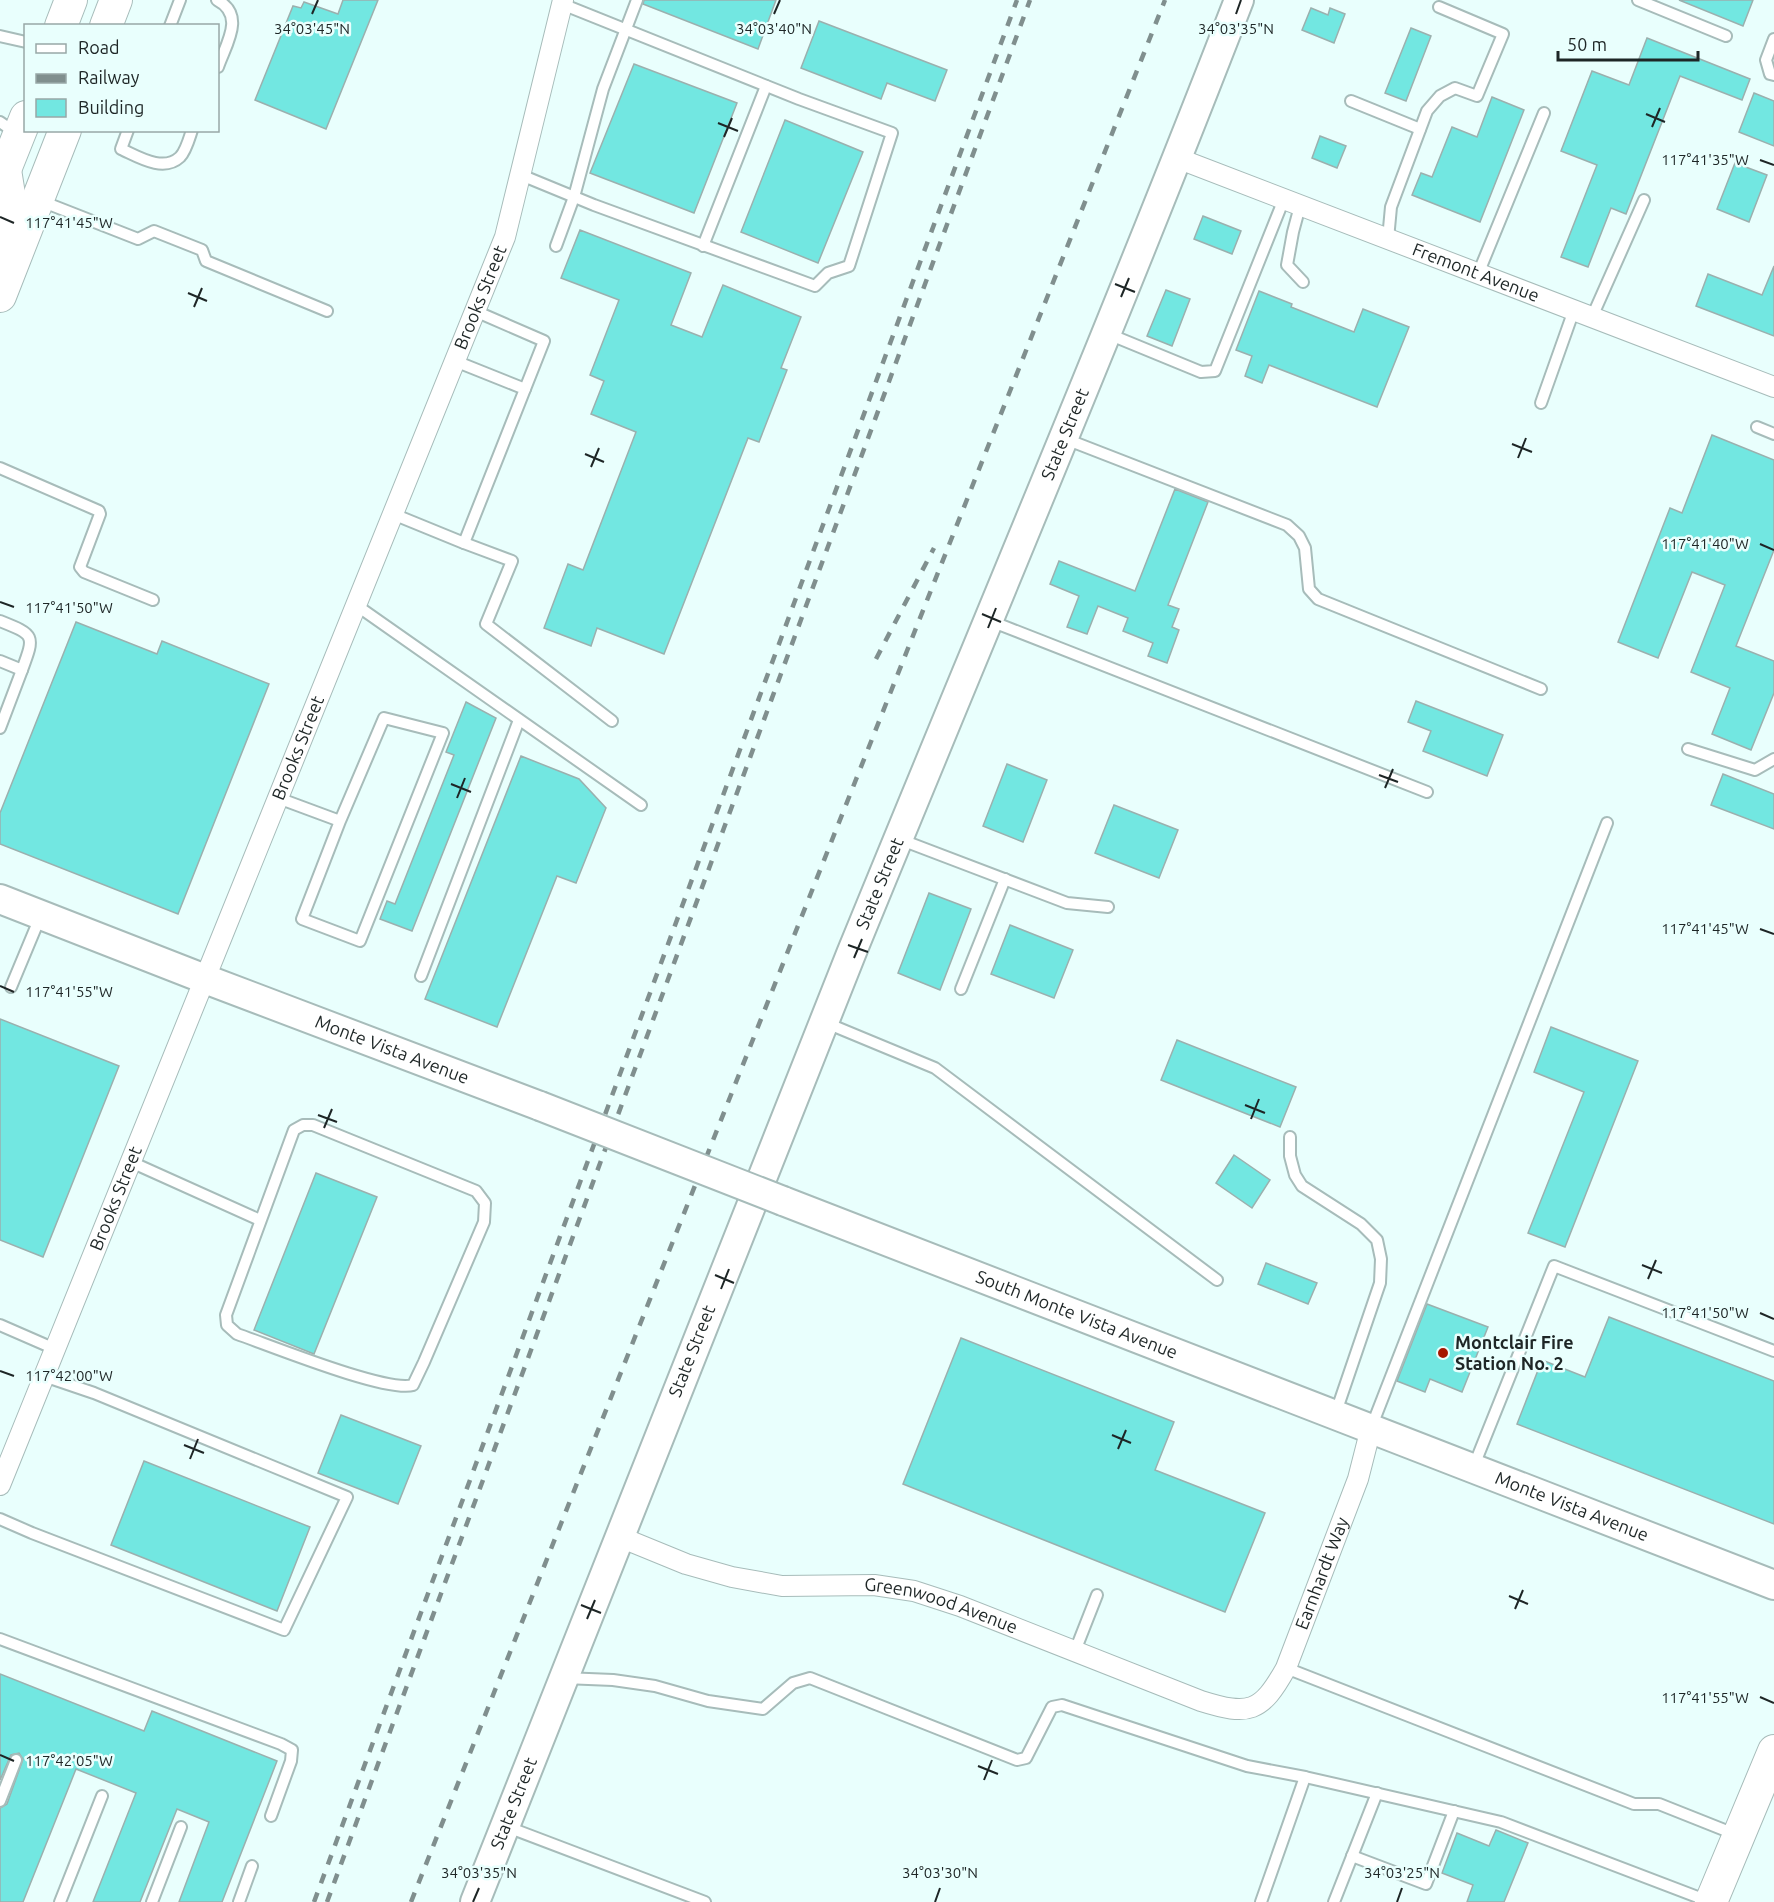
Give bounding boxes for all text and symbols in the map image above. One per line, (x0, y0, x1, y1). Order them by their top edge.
text: 34°03'45"N (274, 20, 350, 37)
text: 34°03'40"N (736, 20, 812, 37)
text: 34°03'35"N (1198, 20, 1274, 37)
legend (24, 24, 219, 132)
scale bar (1558, 24, 1698, 62)
text: 50 m (1567, 34, 1607, 54)
text: Road (78, 37, 120, 57)
text: Railway (78, 67, 140, 87)
text: Building (78, 97, 144, 117)
text: 117°41'35"W (1661, 151, 1749, 168)
text: 117°41'45"W (25, 214, 113, 231)
street label: Fremont Avenue (1410, 238, 1542, 305)
street label: Brooks Street (450, 242, 510, 352)
street label: State Street (1036, 385, 1092, 483)
text: 117°41'40"W (1661, 535, 1749, 552)
text: 117°41'50"W (25, 599, 113, 616)
street label: Brooks Street (267, 693, 327, 803)
street label: State Street (851, 834, 907, 932)
text: 117°41'45"W (1661, 920, 1749, 937)
text: 117°41'55"W (25, 983, 113, 1000)
street label: Monte Vista Avenue (313, 1011, 472, 1087)
street label: Brooks Street (85, 1143, 145, 1253)
street label: South Monte Vista Avenue (973, 1266, 1181, 1362)
street label: State Street (664, 1302, 718, 1400)
text: 117°41'50"W (1661, 1304, 1749, 1321)
place label: Montclair Fire Station No. 2 (1455, 1332, 1574, 1373)
marker: Montclair Fire Station No. 2 (1436, 1346, 1450, 1360)
text: 117°42'00"W (25, 1367, 113, 1384)
street label: Monte Vista Avenue (1493, 1467, 1652, 1544)
street label: Earnhardt Way (1291, 1514, 1352, 1632)
street label: Greenwood Avenue (864, 1574, 1021, 1637)
text: 117°41'55"W (1661, 1689, 1749, 1706)
text: 117°42'05"W (25, 1752, 113, 1769)
street label: State Street (486, 1754, 540, 1852)
text: 34°03'35"N (441, 1864, 517, 1881)
text: 34°03'30"N (902, 1864, 978, 1881)
text: 34°03'25"N (1364, 1864, 1440, 1881)

